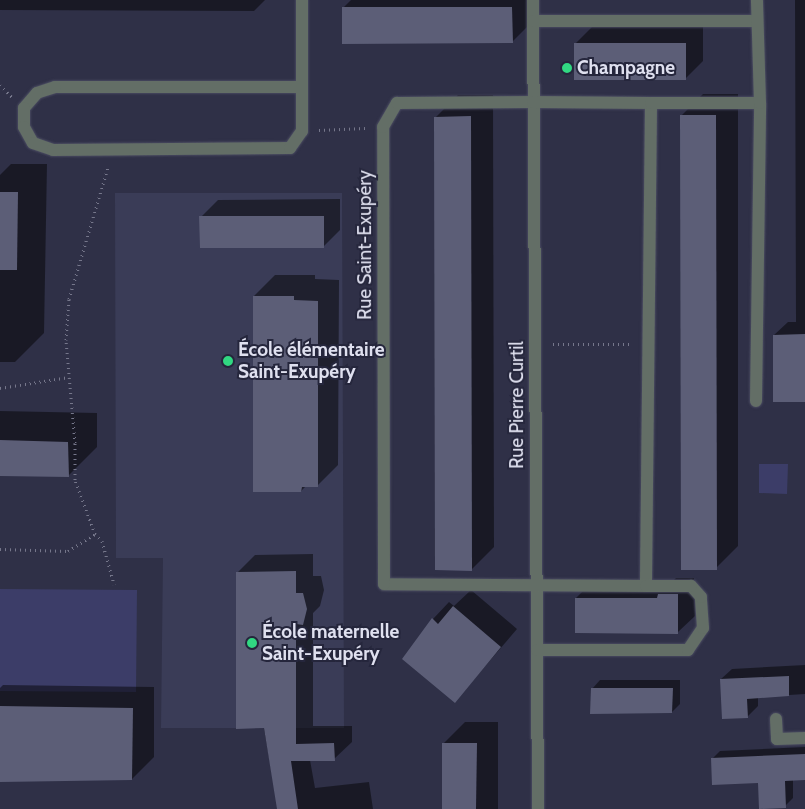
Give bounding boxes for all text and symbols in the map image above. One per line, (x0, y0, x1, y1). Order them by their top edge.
place label: Champagne (577, 57, 675, 79)
marker: Champagne (561, 62, 573, 74)
street label: Rue Saint-Exupéry (354, 170, 376, 320)
place label: École élémentaire Saint-Exupéry (238, 339, 385, 383)
street label: Rue Pierre Curtil (506, 341, 528, 469)
marker: École élémentaire Saint-Exupéry (222, 355, 234, 367)
place label: École maternelle Saint-Exupéry (262, 621, 399, 665)
marker: École maternelle Saint-Exupéry (246, 637, 258, 649)

